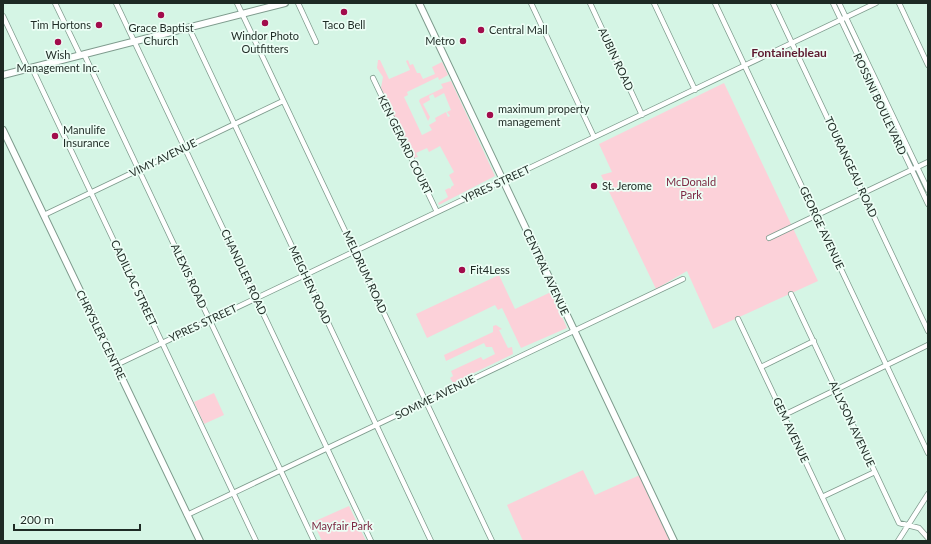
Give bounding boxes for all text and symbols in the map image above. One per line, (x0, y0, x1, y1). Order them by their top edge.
marker: Taco Bell (339, 7, 349, 17)
marker: Grace Baptist Church (156, 10, 166, 20)
place label: Tim Hortons (31, 18, 91, 31)
marker: Windor Photo Outfitters (260, 18, 270, 28)
place label: Taco Bell (323, 18, 365, 31)
marker: Tim Hortons (94, 20, 104, 30)
place label: Grace Baptist Church (128, 21, 194, 47)
place label: Central Mall (489, 23, 548, 36)
marker: Central Mall (476, 25, 486, 35)
street label: AUBIN ROAD (596, 25, 637, 92)
place label: Windor Photo Outfitters (231, 29, 299, 55)
place label: Metro (425, 34, 455, 47)
marker: Metro (458, 36, 468, 46)
marker: Wish Management Inc. (53, 37, 63, 47)
district label: Fontainebleau (751, 45, 827, 60)
place label: Wish Management Inc. (16, 48, 100, 74)
street label: ROSSINI BOULEVARD (851, 51, 910, 157)
street label: KEN GERARD COURT (376, 93, 435, 197)
place label: maximum property management (498, 102, 590, 128)
marker: maximum property management (485, 110, 495, 120)
street label: TOURANGEAU ROAD (822, 114, 880, 219)
place label: Manulife Insurance (63, 123, 110, 149)
marker: Manulife Insurance (50, 131, 60, 141)
street label: VIMY AVENUE (127, 136, 198, 179)
street label: YPRES STREET (459, 162, 533, 205)
park label: McDonald Park (666, 175, 716, 201)
place label: St. Jerome (602, 179, 652, 192)
marker: St. Jerome (589, 181, 599, 191)
street label: GEORGE AVENUE (798, 184, 847, 271)
street label: CENTRAL AVENUE (521, 226, 572, 317)
street label: CHANDLER ROAD (219, 227, 270, 317)
street label: MELDRUM ROAD (341, 228, 390, 315)
street label: CADILLAC STREET (109, 238, 160, 328)
street label: ALEXIS ROAD (169, 241, 210, 310)
street label: MEIGHEN ROAD (287, 244, 334, 326)
place label: Fit4Less (470, 263, 510, 276)
marker: Fit4Less (457, 265, 467, 275)
street label: CHRYSLER CENTRE (74, 288, 129, 382)
street label: YPRES STREET (166, 301, 240, 344)
street label: SOMME AVENUE (393, 372, 477, 422)
street label: ALLYSON AVENUE (827, 379, 878, 469)
street label: GEM AVENUE (771, 395, 812, 465)
scale bar (14, 506, 140, 532)
text: 200 m (20, 512, 54, 527)
park label: Mayfair Park (311, 519, 373, 532)

